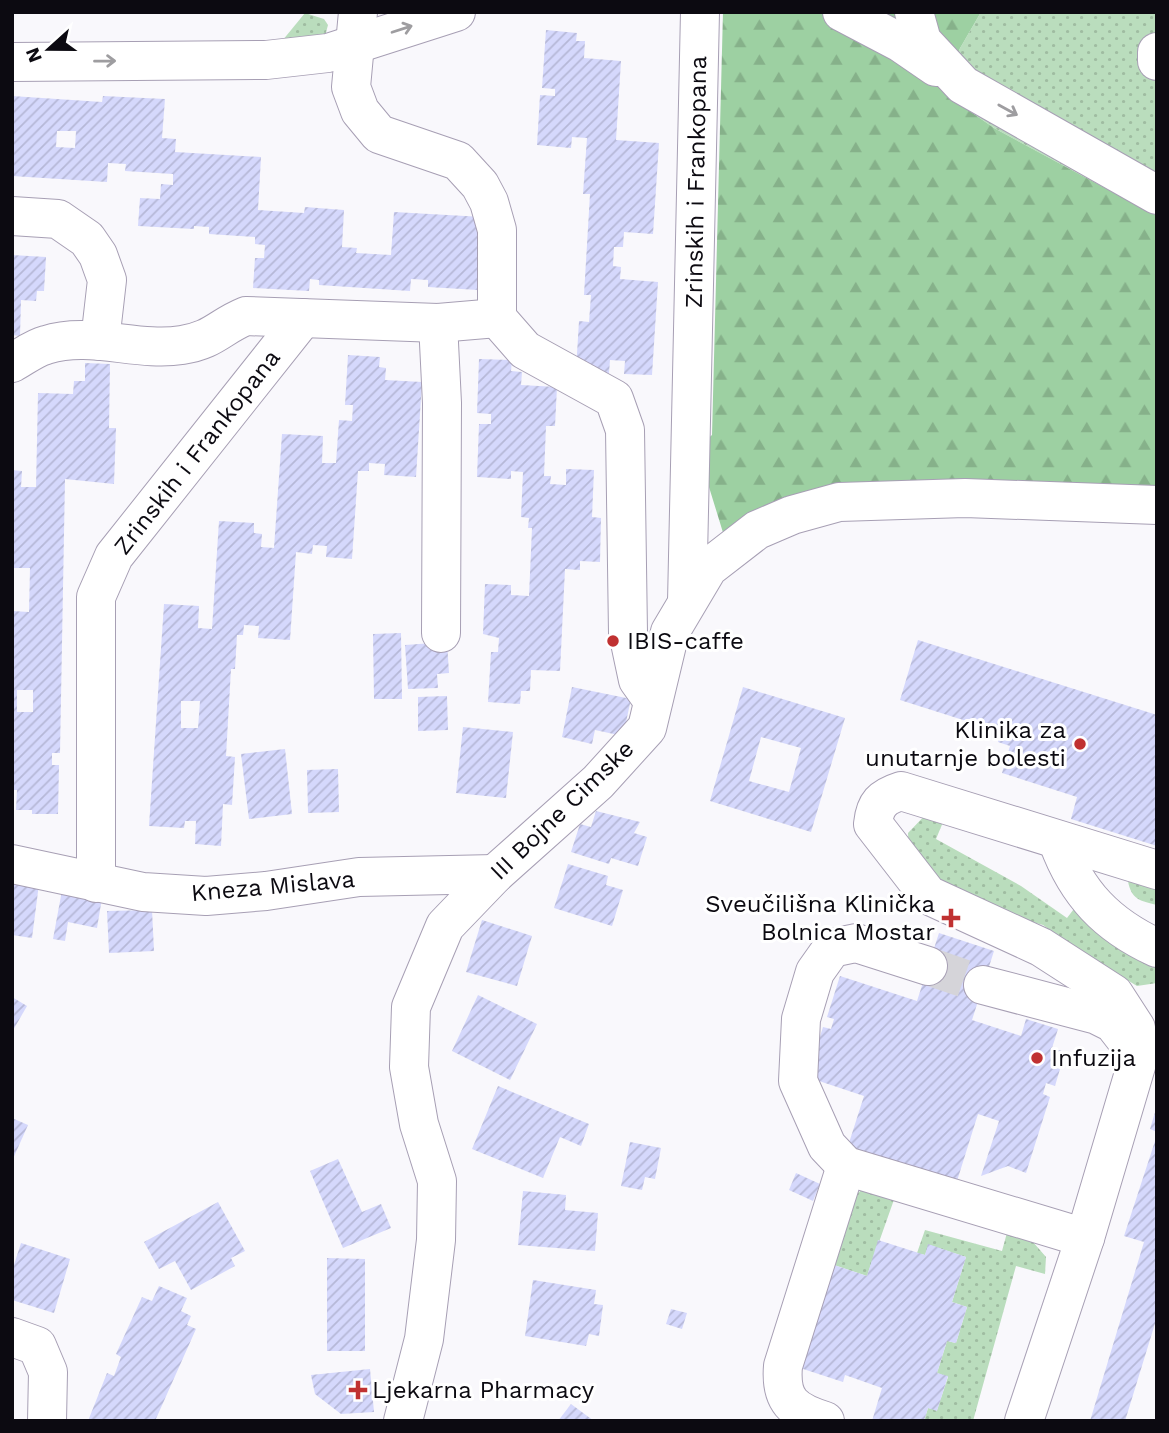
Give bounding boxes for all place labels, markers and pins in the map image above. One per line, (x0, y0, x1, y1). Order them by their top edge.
place label: IBIS-caffe (627, 627, 744, 655)
marker: IBIS-caffe (605, 633, 621, 649)
place label: Klinika za unutarnje bolesti (865, 716, 1066, 772)
marker: Klinika za unutarnje bolesti (1072, 736, 1088, 752)
place label: Sveučilišna Klinička Bolnica Mostar (705, 890, 935, 946)
marker: Sveučilišna Klinička Bolnica Mostar (941, 908, 961, 928)
place label: Infuzija (1051, 1044, 1136, 1072)
marker: Infuzija (1029, 1050, 1045, 1066)
place label: Ljekarna Pharmacy (372, 1376, 595, 1404)
marker: Ljekarna Pharmacy (350, 1382, 366, 1398)

